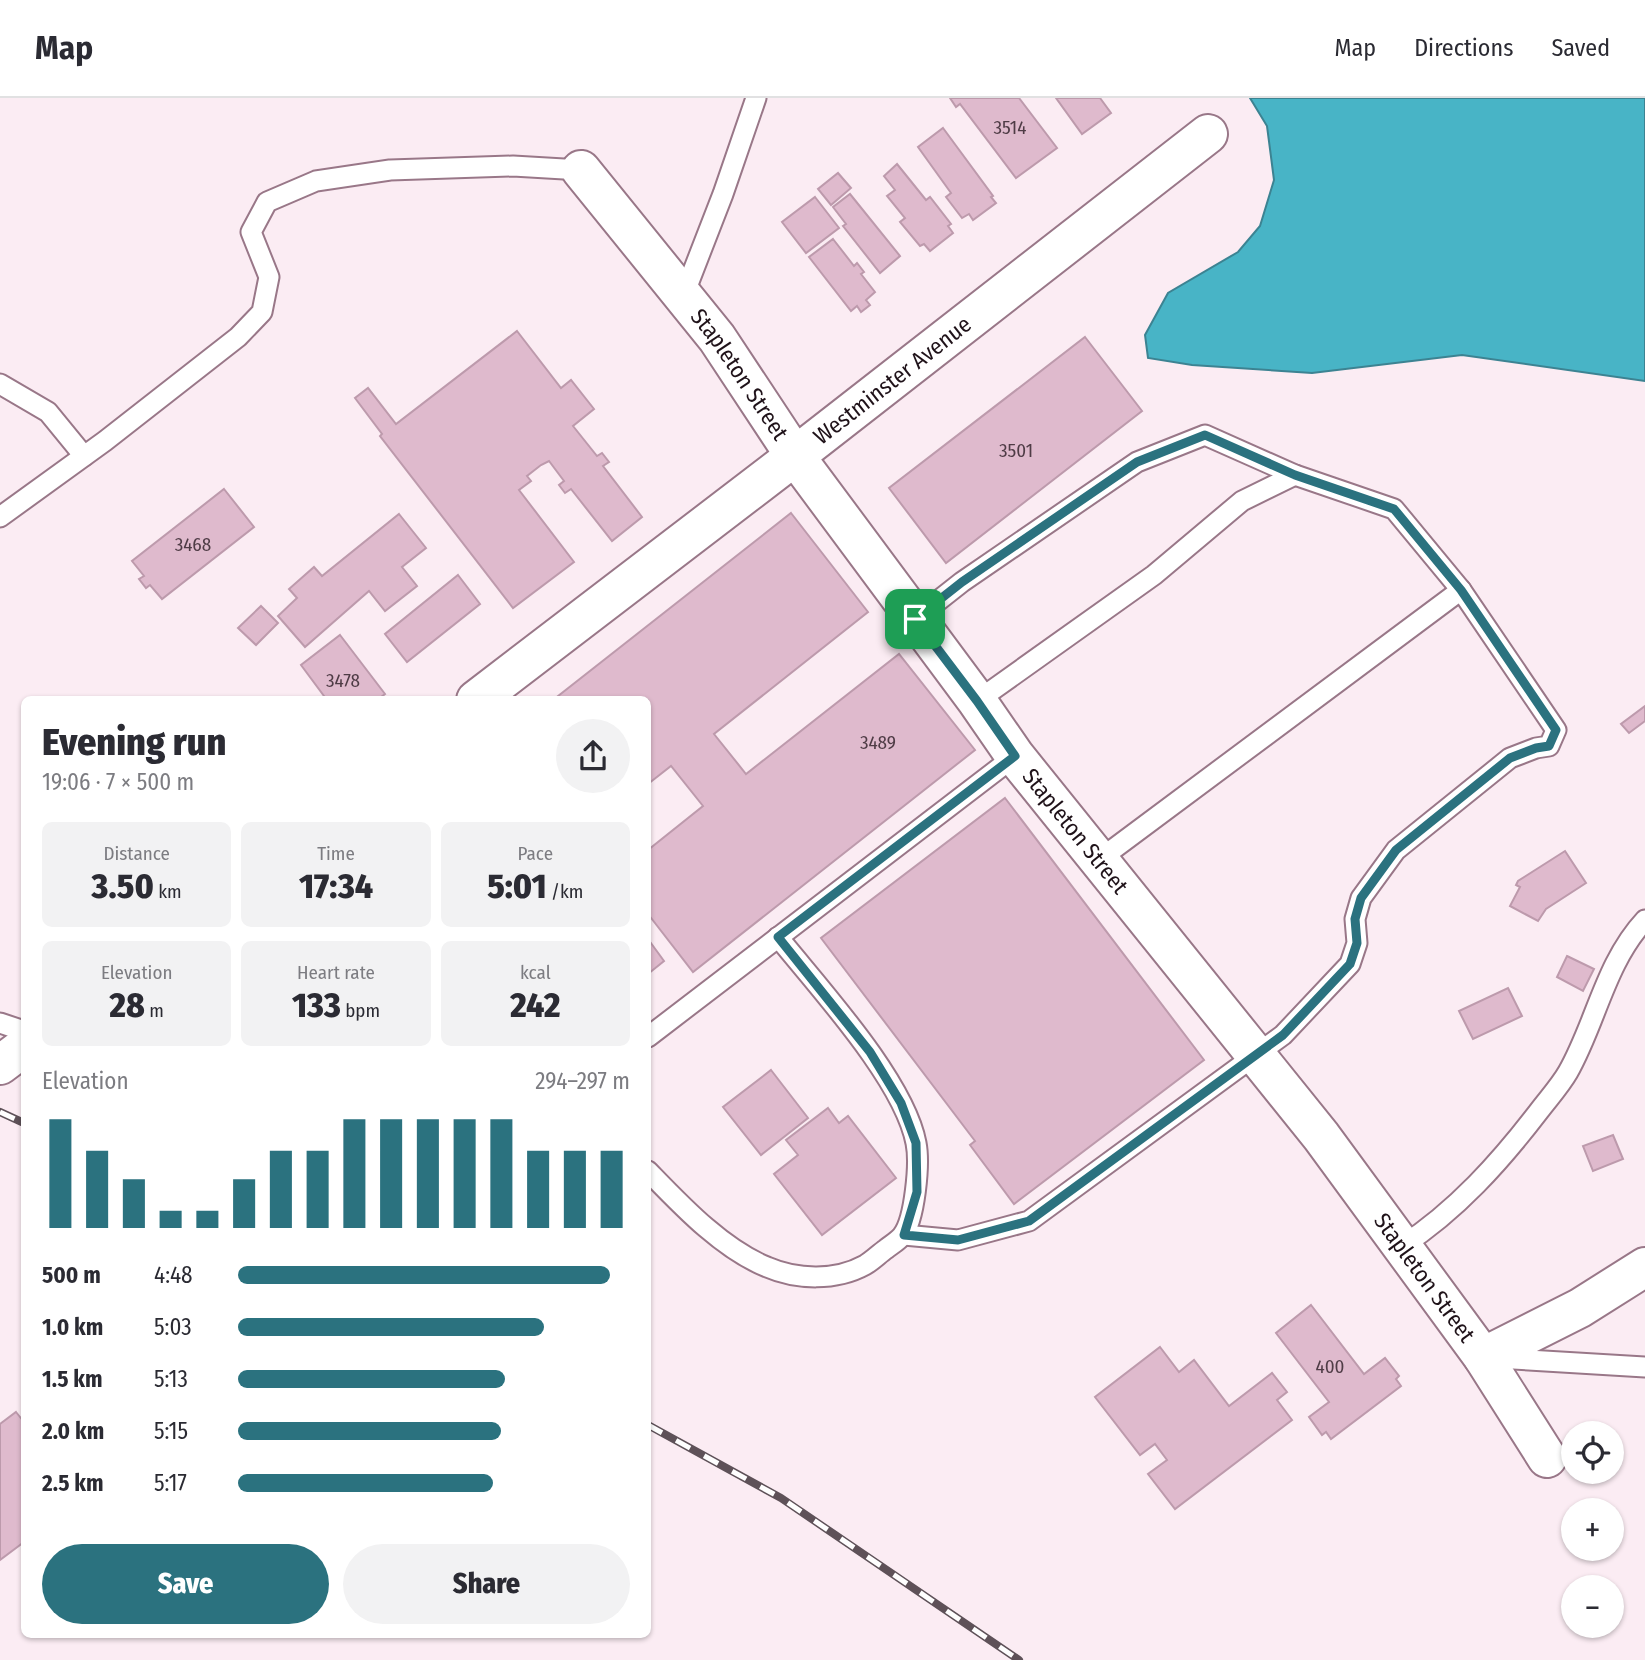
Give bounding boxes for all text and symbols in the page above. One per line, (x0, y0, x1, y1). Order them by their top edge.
text: Map (35, 28, 93, 68)
text: Map (1335, 34, 1376, 62)
text: Directions (1414, 34, 1513, 62)
text: Saved (1551, 34, 1610, 62)
house number: 3514 (994, 116, 1026, 139)
street label: Stapleton Street (685, 303, 795, 446)
street label: Westminster Avenue (808, 310, 977, 450)
house number: 3501 (999, 439, 1033, 462)
house number: 3468 (175, 533, 211, 556)
pin (885, 589, 945, 649)
icon: arrive (896, 600, 934, 638)
house number: 3478 (326, 669, 360, 692)
text: Evening run (42, 719, 226, 765)
button: share (556, 719, 630, 793)
house number: 3489 (860, 731, 896, 754)
street label: Stapleton Street (1017, 763, 1135, 900)
text: 19:06 · 7 × 500 m (42, 768, 194, 796)
text: Distance (103, 842, 170, 865)
text: Time (317, 842, 355, 865)
text: Pace (518, 842, 553, 865)
text: 3.50 (92, 865, 154, 907)
text: 17:34 (299, 865, 373, 907)
text: 5:01 (487, 865, 547, 907)
text: km (154, 880, 182, 903)
text: /km (547, 880, 583, 903)
text: Elevation (101, 961, 172, 984)
text: Heart rate (297, 961, 375, 984)
text: kcal (520, 961, 551, 984)
text: 28 (110, 984, 145, 1026)
text: 133 (292, 984, 341, 1026)
text: 242 (510, 984, 560, 1026)
text: m (145, 999, 164, 1022)
text: bpm (341, 999, 380, 1022)
text: Elevation (42, 1067, 129, 1095)
text: 294–297 m (535, 1067, 630, 1095)
street label: Stapleton Street (1368, 1207, 1482, 1348)
text: 500 m (42, 1261, 101, 1289)
text: 4:48 (154, 1261, 193, 1289)
text: 1.0 km (42, 1313, 103, 1341)
text: 5:03 (154, 1313, 192, 1341)
house number: 400 (1316, 1355, 1345, 1378)
text: 1.5 km (42, 1365, 103, 1393)
text: 5:13 (154, 1365, 188, 1393)
text: 2.0 km (42, 1417, 104, 1445)
text: 5:15 (154, 1417, 188, 1445)
map controls (1561, 1421, 1624, 1638)
button: locate (1561, 1421, 1624, 1484)
text: 2.5 km (42, 1469, 103, 1497)
text: 5:17 (154, 1469, 187, 1497)
button: + (1561, 1498, 1624, 1561)
button: Save (42, 1544, 329, 1624)
button: Share (343, 1544, 630, 1624)
button: − (1561, 1575, 1624, 1638)

